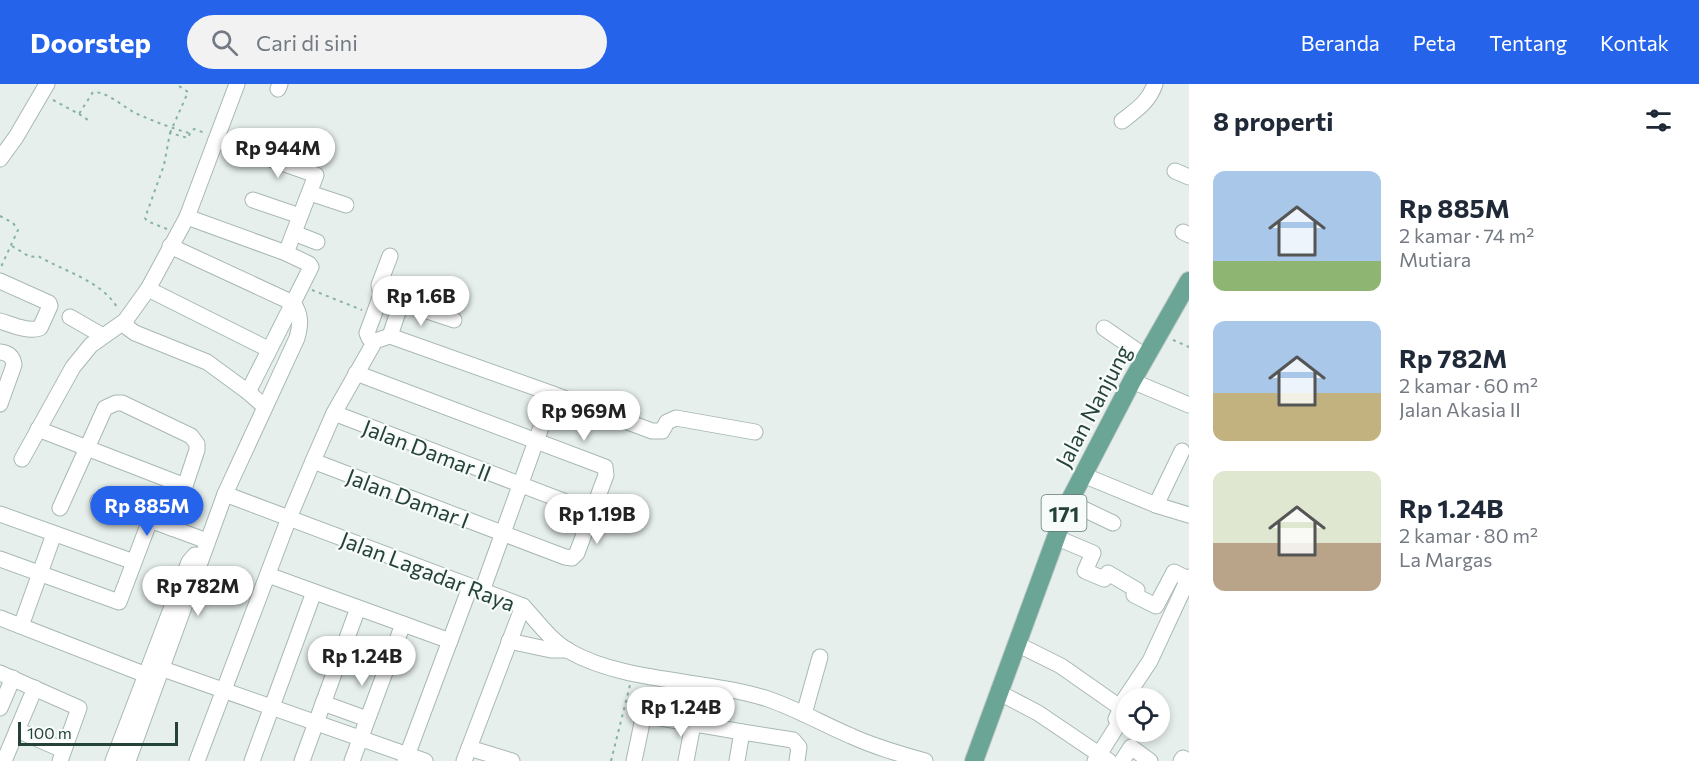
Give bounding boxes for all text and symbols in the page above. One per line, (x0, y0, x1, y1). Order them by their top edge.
search box (187, 15, 607, 69)
text: Doorstep (30, 25, 151, 59)
icon: search (208, 26, 241, 59)
text: Cari di sini (256, 29, 358, 56)
text: Beranda (1301, 30, 1380, 55)
text: Peta (1413, 30, 1456, 55)
text: Tentang (1489, 30, 1567, 55)
text: Kontak (1600, 30, 1669, 55)
icon: filters (1642, 104, 1675, 137)
text: 8 properti (1213, 105, 1333, 136)
pin: Rp 944M (223, 128, 333, 179)
text: Rp 944M (235, 135, 321, 159)
text: Rp 885M (1399, 192, 1510, 223)
icon: home (1261, 195, 1333, 267)
text: 2 kamar · 74 m² (1399, 223, 1534, 247)
text: Mutiara (1399, 247, 1471, 271)
pin: Rp 1.6B (366, 276, 476, 327)
text: Rp 1.6B (386, 283, 456, 307)
street label: Jalan Nanjung (1049, 340, 1137, 472)
text: Rp 782M (1399, 342, 1507, 373)
icon: home (1261, 345, 1333, 417)
text: 2 kamar · 60 m² (1399, 373, 1538, 397)
pin: Rp 969M (529, 391, 639, 442)
text: Jalan Akasia II (1399, 397, 1521, 421)
text: Rp 969M (541, 398, 627, 422)
street label: Jalan Damar II (359, 413, 495, 487)
street label: Jalan Damar I (343, 462, 473, 534)
pin: Rp 885M (92, 486, 202, 537)
text: Rp 1.24B (1399, 492, 1504, 523)
text: Rp 885M (104, 493, 190, 517)
pin: Rp 1.19B (535, 494, 659, 545)
road number: 171 (1042, 495, 1086, 531)
icon: home (1261, 495, 1333, 567)
text: Rp 1.19B (559, 501, 635, 525)
text: 2 kamar · 80 m² (1399, 523, 1538, 547)
street label: Jalan Lagadar Raya (337, 525, 519, 617)
text: La Margas (1399, 547, 1492, 571)
pin: Rp 782M (143, 566, 253, 617)
text: Rp 782M (156, 573, 240, 597)
pin: Rp 1.24B (300, 636, 424, 687)
text: Rp 1.24B (322, 643, 402, 667)
pin: Rp 1.24B (619, 687, 743, 738)
map controls (1116, 688, 1170, 742)
button: locate (1116, 688, 1170, 742)
text: Rp 1.24B (641, 694, 721, 718)
scale bar (18, 719, 178, 746)
text: 100 m (27, 723, 72, 742)

